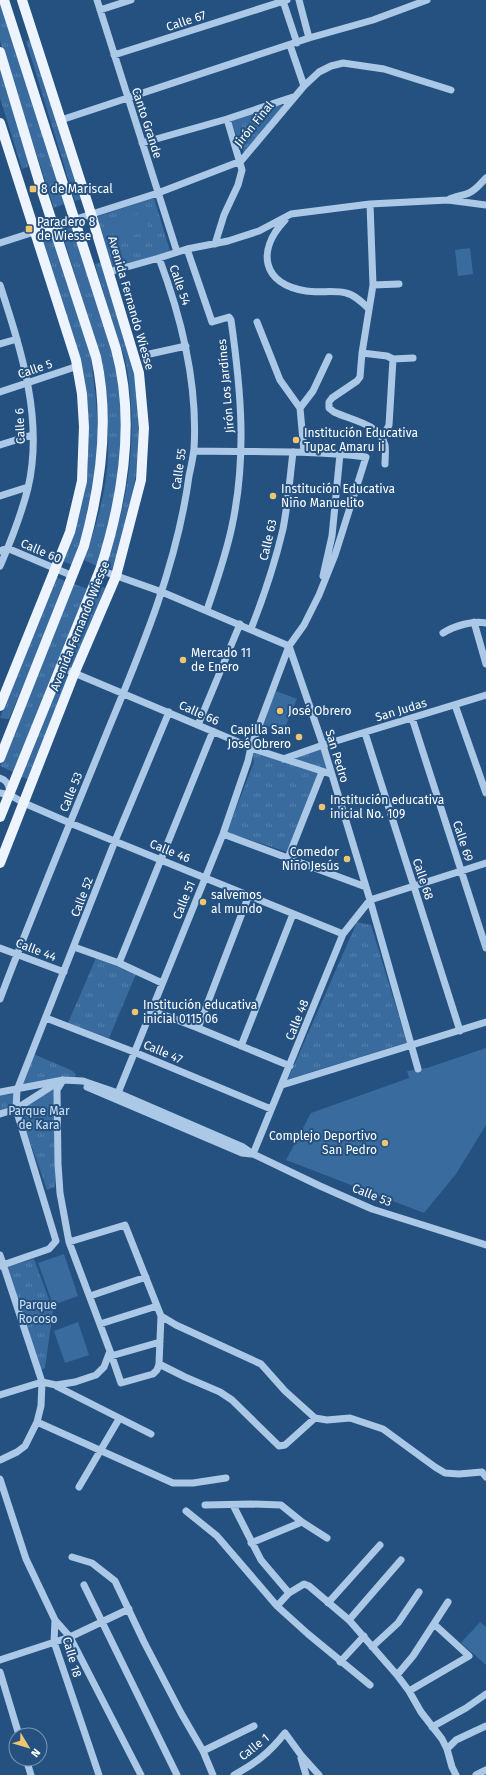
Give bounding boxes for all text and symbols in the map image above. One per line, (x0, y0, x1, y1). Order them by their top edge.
street label: Calle 67 (164, 8, 208, 34)
street label: Canto Grande (129, 86, 165, 160)
street label: Jirón Final (231, 98, 277, 150)
place label: 8 de Mariscal (41, 182, 113, 196)
marker: 8 de Mariscal (28, 184, 38, 194)
place label: Paradero 8 de Wiesse (37, 215, 96, 243)
marker: Paradero 8 de Wiesse (24, 224, 34, 234)
street label: Avenida Fernando Wiesse (105, 234, 157, 372)
street label: Calle 54 (167, 263, 194, 308)
street label: Jirón Los Jardínes (215, 338, 237, 434)
street label: Calle 5 (16, 357, 54, 381)
street label: Calle 6 (12, 408, 28, 444)
place label: Institución Educativa Tupac Amaru Ii (304, 426, 418, 454)
marker: Institución Educativa Tupac Amaru Ii (291, 435, 301, 445)
street label: Calle 55 (169, 447, 189, 491)
place label: Institución Educativa Niño Manuelito (281, 482, 395, 510)
marker: Institución Educativa Niño Manuelito (268, 491, 278, 501)
street label: Calle 63 (256, 518, 280, 562)
street label: Calle 60 (19, 536, 64, 566)
street label: Avenida Fernando Wiesse (48, 559, 112, 693)
place label: Mercado 11 de Enero (191, 646, 251, 674)
marker: Mercado 11 de Enero (178, 655, 188, 665)
street label: San Judas (374, 695, 429, 724)
street label: Calle 66 (177, 698, 221, 728)
place label: José Obrero (288, 704, 352, 718)
marker: José Obrero (275, 706, 285, 716)
place label: Capilla San José Obrero (227, 723, 291, 751)
street label: San Pedro (322, 728, 352, 784)
marker: Capilla San José Obrero (294, 732, 304, 742)
street label: Calle 53 (57, 770, 85, 814)
place label: Institución educativa inicial No. 109 (330, 793, 444, 821)
marker: Institución educativa inicial No. 109 (317, 802, 327, 812)
street label: Calle 69 (450, 819, 476, 863)
street label: Calle 46 (148, 837, 192, 865)
place label: Comedor Niño Jesús (282, 845, 339, 873)
marker: Comedor Niño Jesús (342, 854, 352, 864)
street label: Calle 68 (410, 857, 436, 902)
street label: Calle 52 (68, 875, 96, 919)
street label: Calle 51 (170, 879, 198, 921)
place label: salvemos al mundo (211, 888, 263, 916)
marker: salvemos al mundo (198, 897, 208, 907)
street label: Calle 44 (14, 936, 59, 964)
street label: Calle 48 (283, 997, 312, 1042)
place label: Institución educativa inicial 0115 06 (143, 998, 257, 1026)
marker: Institución educativa inicial 0115 06 (130, 1007, 140, 1017)
street label: Calle 47 (141, 1038, 185, 1066)
park label: Parque Mar de Kara (8, 1104, 70, 1132)
place label: Complejo Deportivo San Pedro (269, 1129, 377, 1157)
marker: Complejo Deportivo San Pedro (380, 1138, 390, 1148)
street label: Calle 53 (350, 1181, 394, 1209)
park label: Parque Rocoso (18, 1298, 58, 1326)
street label: Calle 18 (60, 1635, 85, 1679)
north arrow (8, 1727, 48, 1767)
street label: Calle 1 (236, 1731, 272, 1763)
text: N (28, 1746, 43, 1760)

